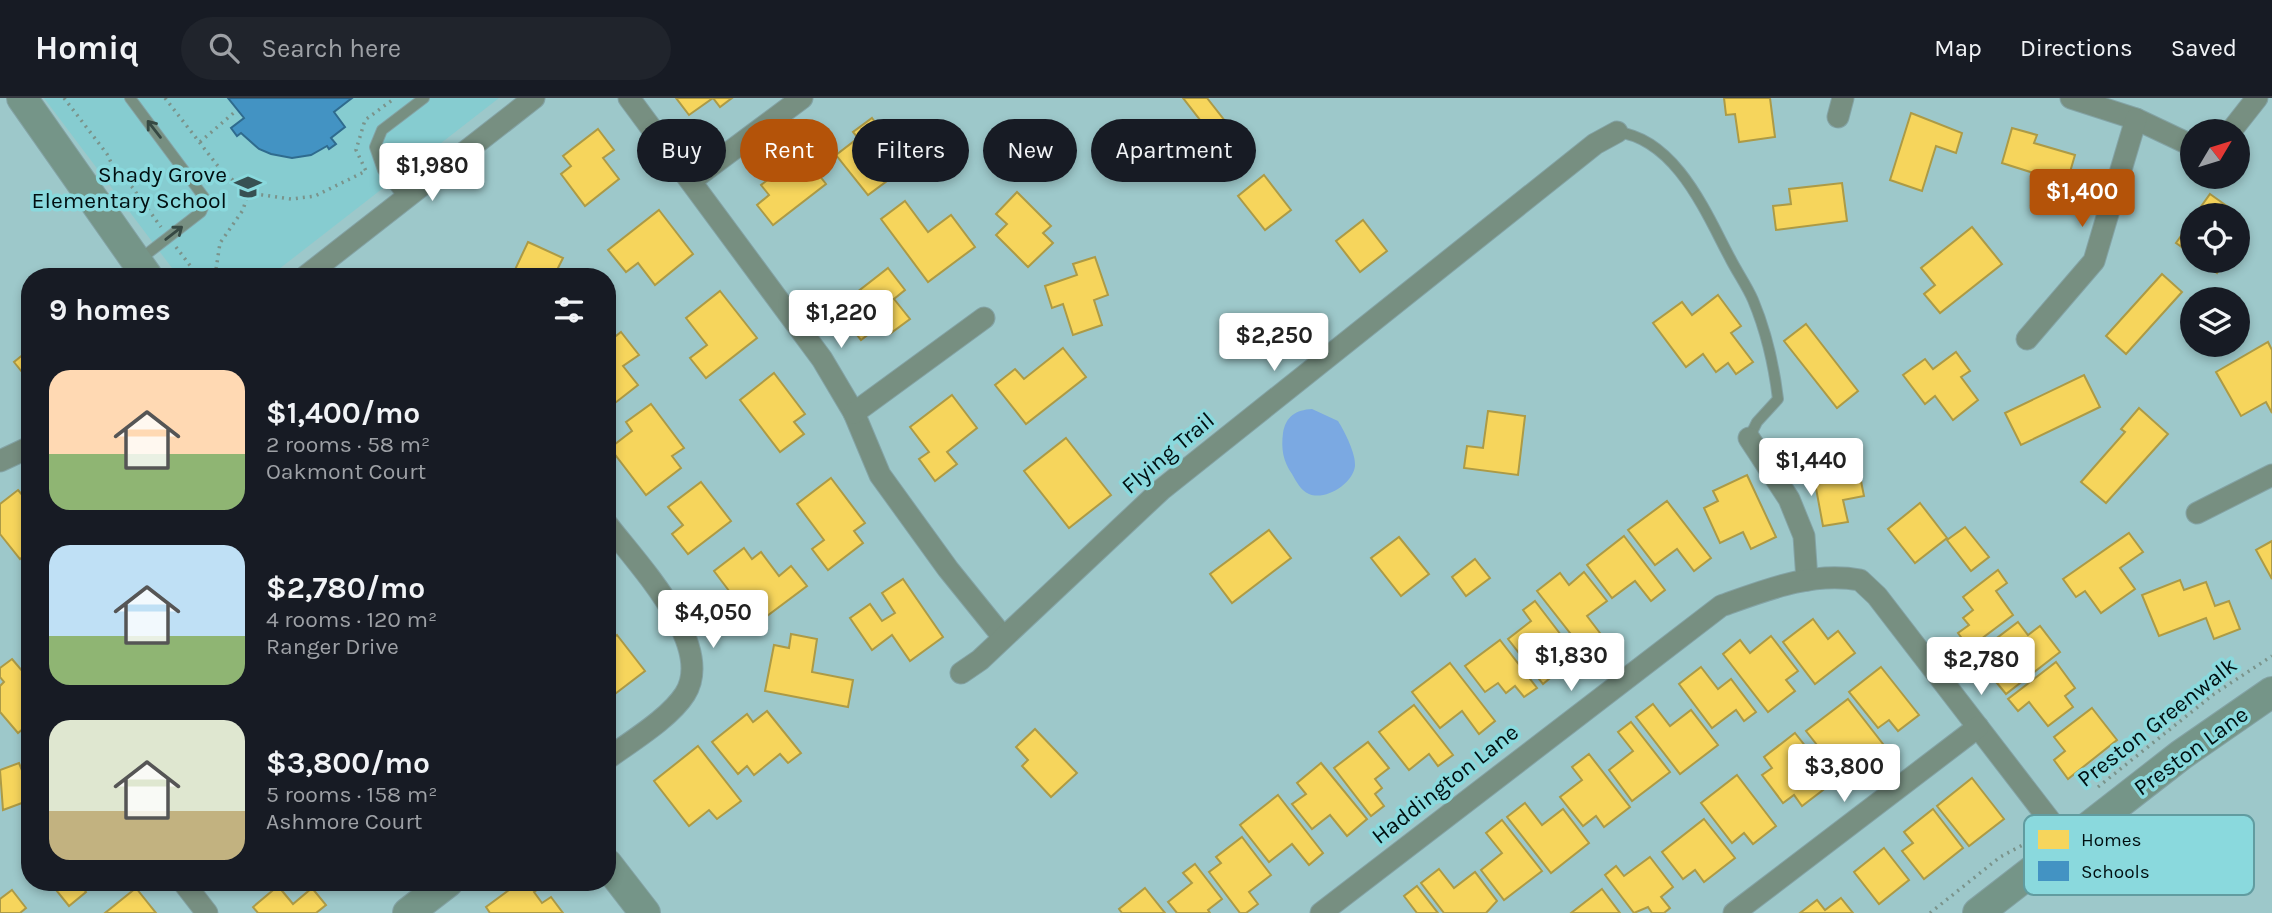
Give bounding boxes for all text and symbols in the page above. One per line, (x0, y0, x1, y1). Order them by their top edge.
search box (181, 17, 671, 80)
text: Homiq (35, 29, 139, 67)
icon: search (205, 29, 243, 67)
text: Search here (261, 33, 401, 64)
text: Map (1934, 34, 1982, 62)
text: Directions (2020, 34, 2133, 62)
text: Saved (2171, 34, 2237, 62)
chip: Buy (637, 119, 726, 182)
chip: Rent (740, 119, 838, 182)
chip: Filters (852, 119, 969, 182)
chip: New (983, 119, 1077, 182)
chip: Apartment (1091, 119, 1256, 182)
north arrow (2180, 119, 2250, 189)
map controls (2180, 119, 2250, 357)
one-way arrow (146, 120, 161, 139)
pin: $1,980 (375, 144, 489, 203)
text: $1,980 (395, 152, 469, 179)
place label: Shady Grove Elementary School (32, 161, 227, 214)
pin: $1,400 (2025, 170, 2139, 229)
school or university icon: Shady Grove Elementary School (233, 172, 263, 202)
text: $1,400 (2046, 178, 2118, 205)
button: locate (2180, 203, 2250, 273)
one-way arrow (164, 225, 183, 240)
button: layers (2180, 287, 2250, 357)
pin: $1,220 (784, 290, 898, 350)
icon: filters (550, 291, 588, 329)
text: 9 homes (49, 292, 171, 328)
text: $1,220 (805, 299, 877, 326)
pin: $2,250 (1217, 314, 1331, 373)
text: $2,250 (1235, 322, 1313, 349)
text: $1,400/mo (266, 395, 420, 431)
icon: home (105, 398, 189, 482)
street label: Flying Trail (1116, 407, 1220, 499)
text: 2 rooms · 58 m² (266, 431, 430, 458)
pin: $1,440 (1754, 438, 1868, 498)
text: $1,440 (1775, 447, 1847, 474)
text: Oakmont Court (266, 458, 426, 485)
text: $2,780/mo (266, 570, 425, 606)
icon: home (105, 573, 189, 657)
pin: $4,050 (656, 590, 770, 650)
text: $4,050 (674, 599, 752, 626)
text: 4 rooms · 120 m² (266, 606, 437, 633)
text: Ranger Drive (266, 633, 399, 660)
pin: $1,830 (1514, 634, 1628, 693)
pin: $2,780 (1924, 638, 2038, 697)
text: $1,830 (1534, 642, 1608, 669)
text: $2,780 (1943, 646, 2019, 673)
street label: Preston Greenwalk (2072, 651, 2242, 793)
street label: Preston Lane (2129, 701, 2253, 801)
street label: Haddington Lane (1366, 718, 1524, 850)
pin: $3,800 (1787, 744, 1901, 804)
text: $3,800/mo (266, 745, 430, 781)
icon: home (105, 748, 189, 832)
text: $3,800 (1804, 753, 1884, 780)
text: 5 rooms · 158 m² (266, 781, 437, 808)
text: Ashmore Court (266, 808, 422, 835)
legend (2024, 815, 2254, 895)
text: Homes (2081, 829, 2142, 851)
text: Schools (2081, 861, 2150, 883)

